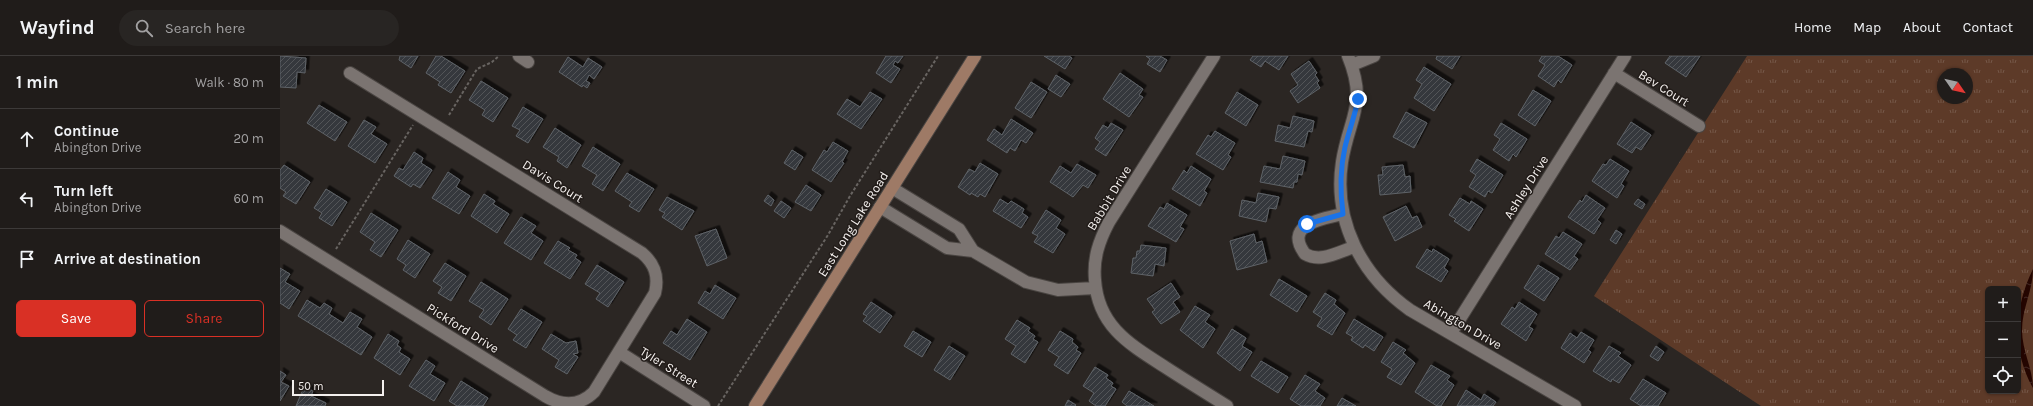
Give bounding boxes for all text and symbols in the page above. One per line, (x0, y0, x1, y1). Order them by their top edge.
search box (119, 10, 399, 46)
text: Wayfind (20, 17, 95, 39)
icon: search (133, 17, 155, 39)
text: Search here (165, 19, 245, 37)
text: Home (1794, 19, 1831, 36)
text: Map (1853, 19, 1881, 36)
text: About (1903, 19, 1941, 36)
text: Contact (1963, 19, 2013, 36)
street label: Bev Court (1636, 67, 1692, 109)
north arrow (1937, 68, 1973, 104)
text: 1 min (16, 72, 59, 92)
text: Walk · 80 m (195, 75, 264, 90)
route end (1349, 90, 1367, 108)
text: Continue (54, 122, 119, 140)
icon: ahead (16, 128, 38, 150)
text: 20 m (234, 131, 264, 146)
text: Abington Drive (54, 140, 142, 155)
street label: Ashley Drive (1501, 152, 1552, 221)
street label: Davis Court (520, 156, 586, 206)
street label: Babbit Drive (1084, 163, 1134, 233)
street label: East Long Lake Road (815, 169, 891, 279)
text: Turn left (54, 182, 113, 200)
icon: left (16, 188, 38, 210)
text: 60 m (234, 191, 264, 206)
text: Abington Drive (54, 200, 142, 215)
route start (1298, 215, 1316, 233)
icon: arrive (16, 248, 38, 270)
text: Arrive at destination (54, 250, 201, 268)
map controls (1985, 286, 2021, 394)
button: + (1985, 286, 2021, 322)
street label: Abington Drive (1421, 296, 1505, 353)
button: Save (16, 300, 136, 337)
button: Share (144, 300, 264, 337)
street label: Pickford Drive (424, 300, 502, 356)
button: − (1985, 322, 2021, 358)
street label: Tyler Street (637, 343, 701, 391)
button: locate (1985, 358, 2021, 394)
scale bar (292, 378, 384, 397)
text: 50 m (298, 380, 324, 393)

